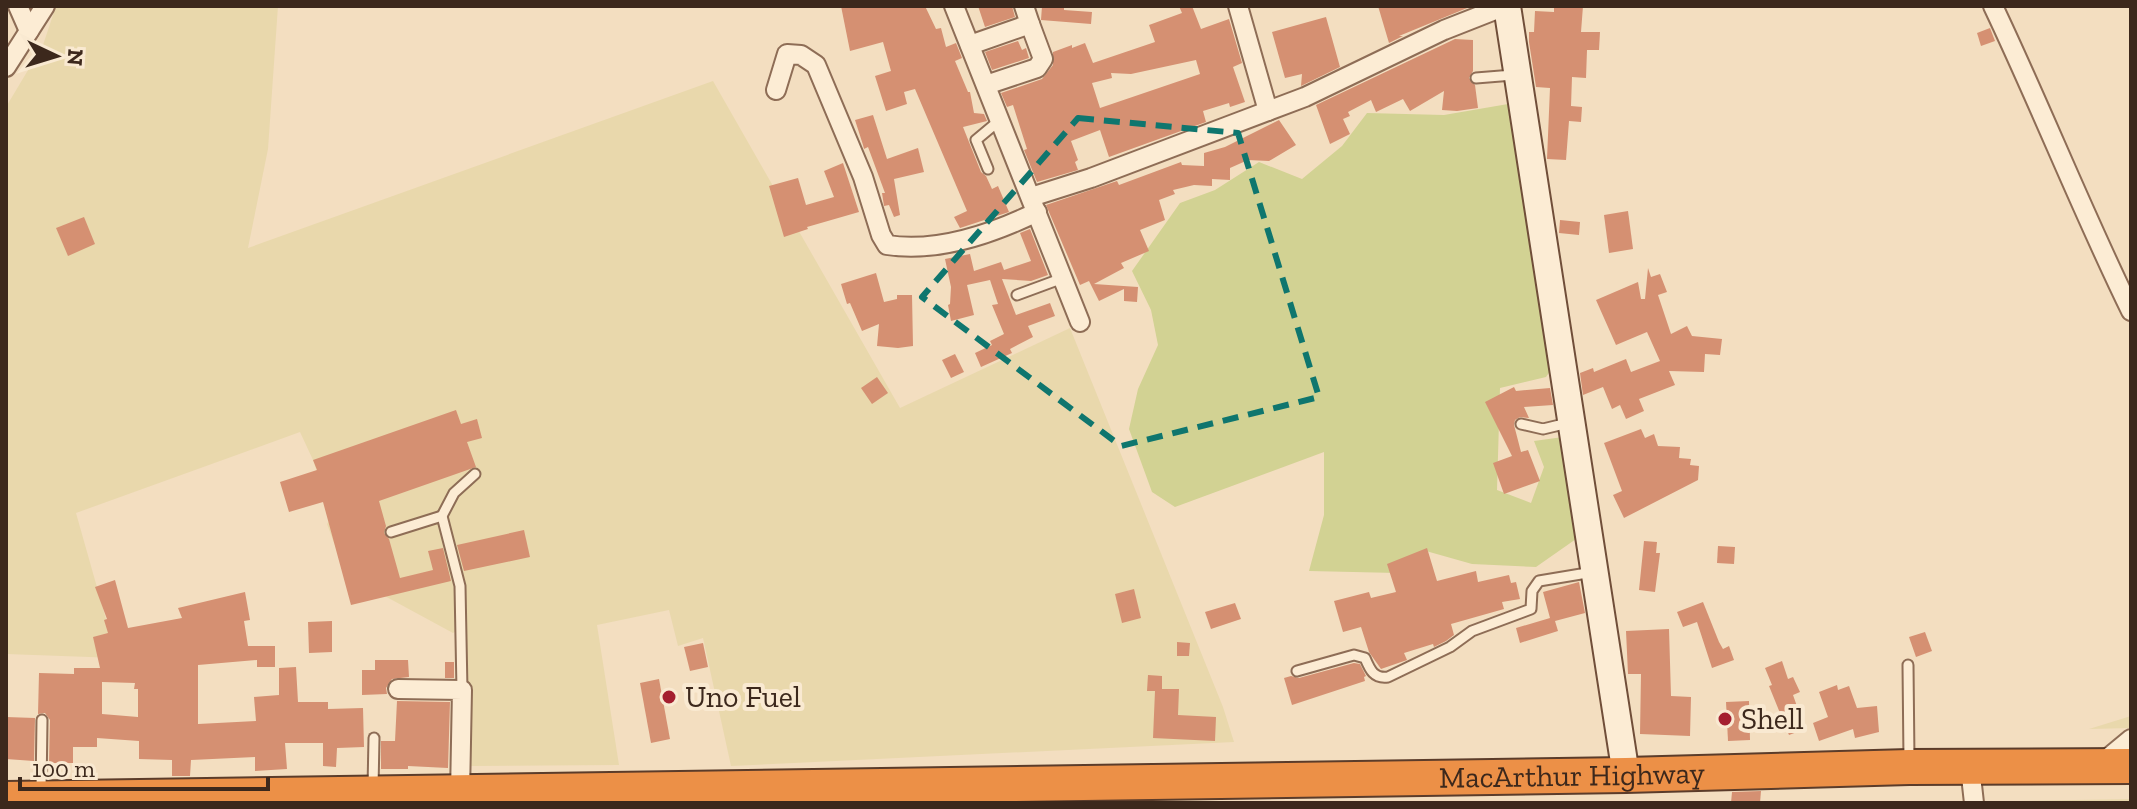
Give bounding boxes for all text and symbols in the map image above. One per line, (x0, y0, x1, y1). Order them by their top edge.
north arrow (16, 16, 96, 96)
text: N (61, 48, 90, 67)
place label: Uno Fuel (685, 679, 801, 715)
marker: Uno Fuel (660, 688, 678, 706)
place label: Shell (1741, 701, 1804, 737)
marker: Shell (1716, 710, 1734, 728)
scale bar (20, 741, 268, 791)
text: 100 m (32, 754, 95, 783)
street label: MacArthur Highway (1439, 755, 1706, 796)

